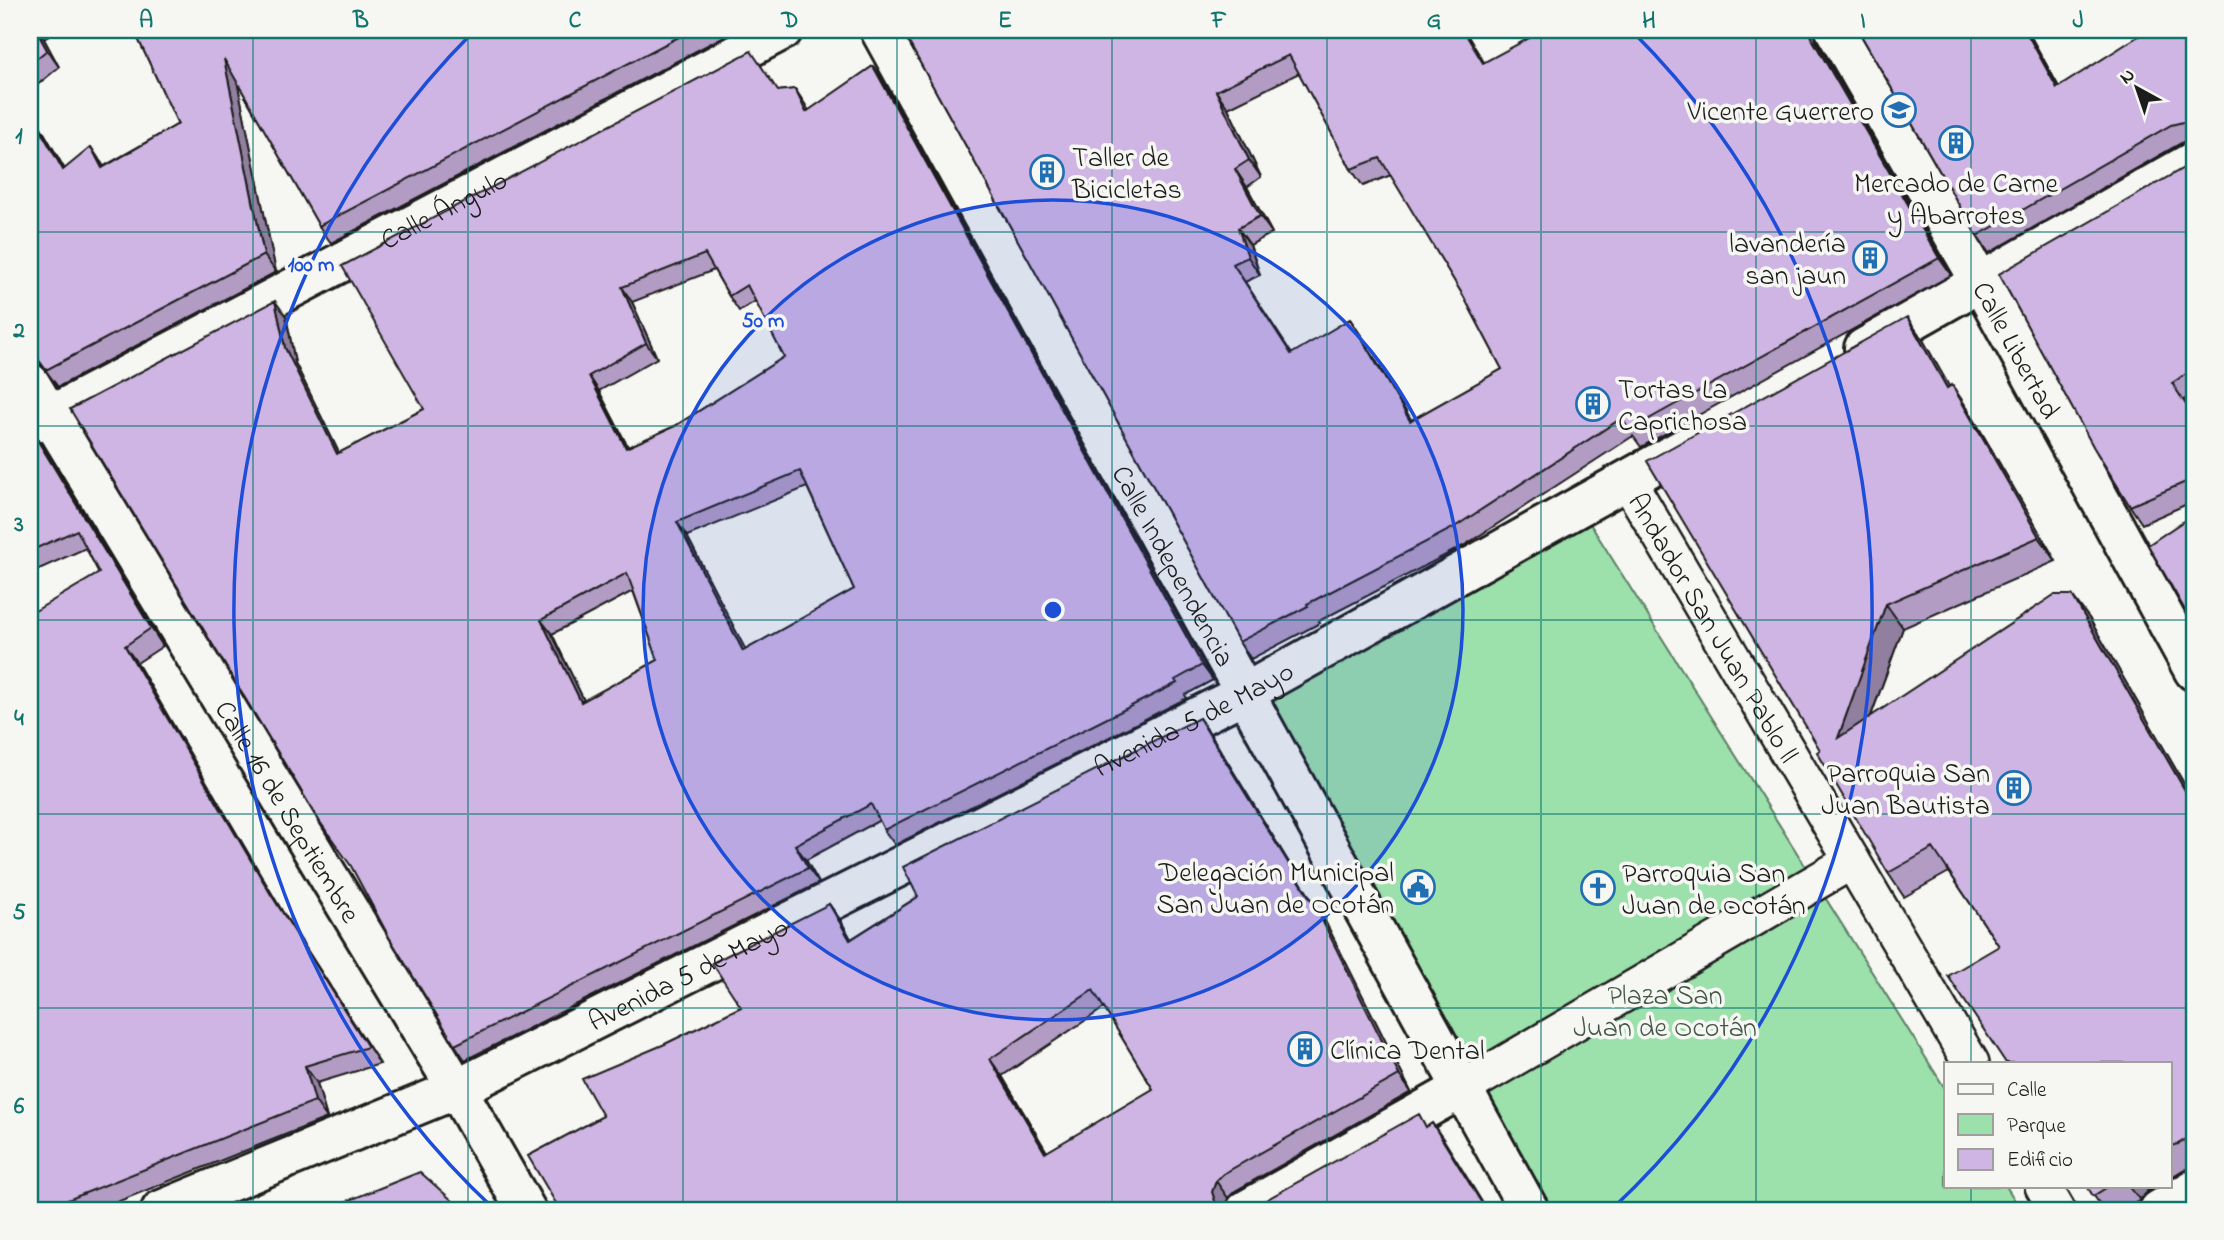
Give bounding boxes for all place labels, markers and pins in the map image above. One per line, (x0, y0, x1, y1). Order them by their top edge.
school or university icon: Vicente Guerrero (1880, 91, 1918, 129)
place label: Vicente Guerrero (1686, 93, 1874, 134)
building icon: Mercado de Carne y Abarrotes (1937, 124, 1975, 162)
place label: Taller de Bicicletas (1071, 139, 1182, 212)
building icon: Taller de Bicicletas (1028, 153, 1066, 191)
place label: Mercado de Carne y Abarrotes (1854, 165, 2058, 238)
place label: lavandería san jaun (1729, 225, 1846, 298)
building icon: lavandería san jaun (1851, 239, 1889, 277)
place label: Tortas La Caprichosa (1618, 371, 1747, 444)
building icon: Tortas La Caprichosa (1574, 385, 1612, 423)
centre of rings (1041, 598, 1065, 622)
place label: Parroquia San Juan Bautista (1821, 755, 1990, 828)
building icon: Parroquia San Juan Bautista (1995, 769, 2033, 807)
place label: Delegación Municipal San Juan de Ocotán (1157, 854, 1394, 927)
place label: Parroquia San Juan de Ocotán (1622, 855, 1806, 928)
public building icon: Delegación Municipal San Juan de Ocotán (1399, 868, 1437, 906)
church icon: Parroquia San Juan de Ocotán (1579, 869, 1617, 907)
building icon: Clínica Dental (1286, 1030, 1324, 1068)
place label: Clínica Dental (1330, 1032, 1485, 1073)

